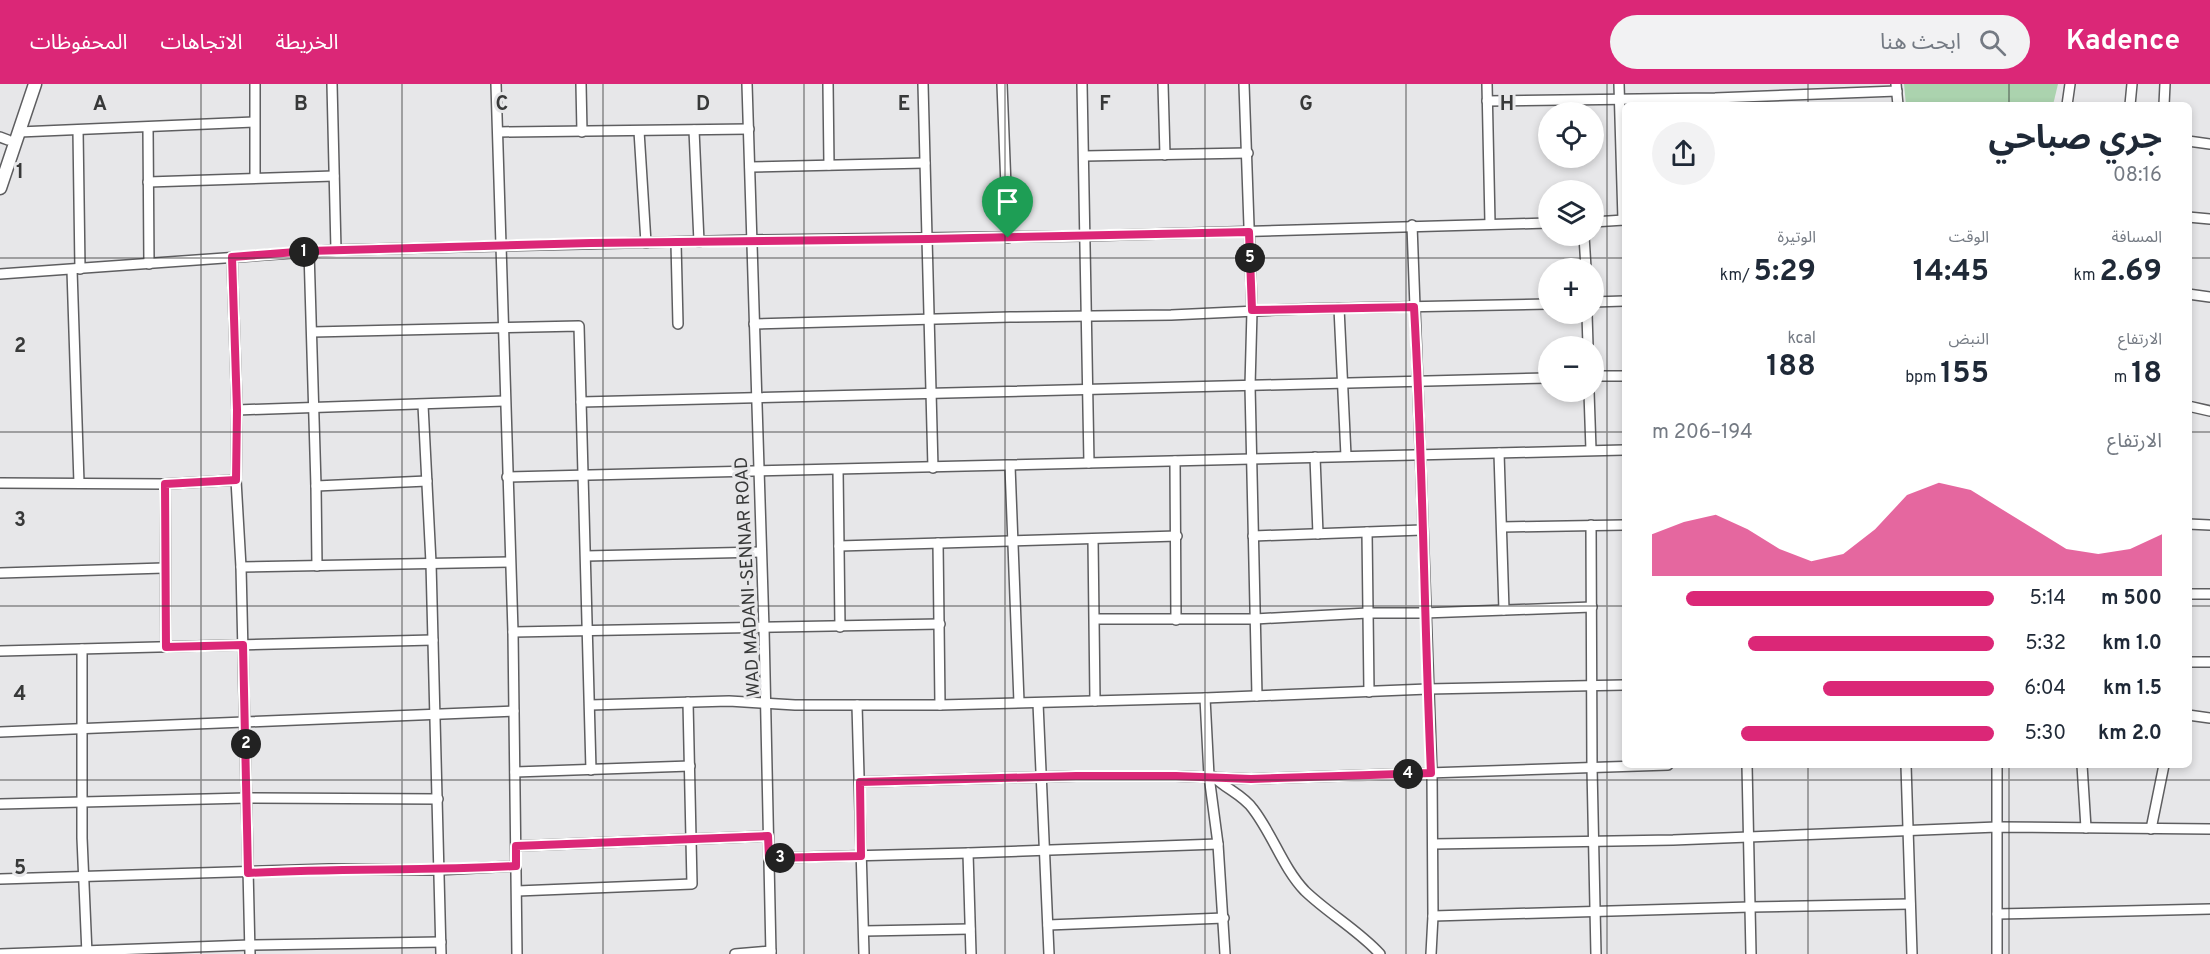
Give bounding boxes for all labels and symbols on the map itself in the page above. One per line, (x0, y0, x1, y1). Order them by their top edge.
text: A (93, 92, 107, 118)
text: B (294, 92, 308, 118)
text: C (496, 92, 508, 118)
text: D (696, 92, 710, 118)
text: E (898, 92, 910, 118)
text: F (1099, 92, 1111, 118)
text: G (1299, 92, 1313, 118)
text: H (1500, 92, 1514, 118)
text: 1 (16, 160, 24, 186)
pin (982, 176, 1033, 238)
pin: 1 (289, 237, 319, 267)
pin: 5 (1235, 243, 1265, 273)
text: 2 (14, 334, 26, 360)
street label: WAD MADANI-SENNAR ROAD (731, 456, 766, 698)
text: 3 (14, 508, 26, 534)
text: 4 (14, 682, 26, 708)
pin: 2 (231, 729, 261, 759)
pin: 4 (1393, 759, 1423, 789)
pin: 3 (765, 843, 795, 873)
text: 5 (14, 856, 26, 882)

